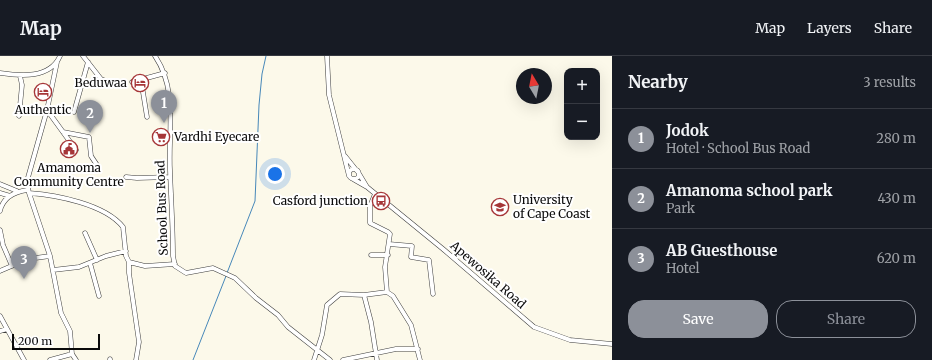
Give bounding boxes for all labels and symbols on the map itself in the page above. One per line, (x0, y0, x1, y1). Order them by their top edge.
north arrow (516, 68, 552, 104)
hotel icon: Beduwaa (130, 73, 150, 93)
place label: Beduwaa (75, 75, 128, 90)
hotel icon: Authentic (33, 82, 53, 102)
pin: 1 (151, 90, 177, 123)
pin: 2 (77, 100, 103, 133)
place label: Authentic (14, 102, 71, 117)
supermarket icon: Vardhi Eyecare (151, 127, 171, 147)
place label: Vardhi Eyecare (173, 129, 259, 144)
public building icon: Amamoma Community Centre (59, 139, 79, 159)
place label: Amamoma Community Centre (14, 160, 124, 189)
street label: School Bus Road (152, 160, 171, 256)
your location (265, 164, 285, 184)
bus stop icon: Casford junction (371, 191, 391, 211)
place label: University of Cape Coast (513, 192, 591, 221)
place label: Casford junction (273, 193, 368, 208)
school or university icon: University of Cape Coast (490, 197, 510, 217)
street label: Apewosika Road (447, 237, 529, 311)
pin: 3 (11, 246, 37, 279)
scale bar (12, 332, 100, 351)

